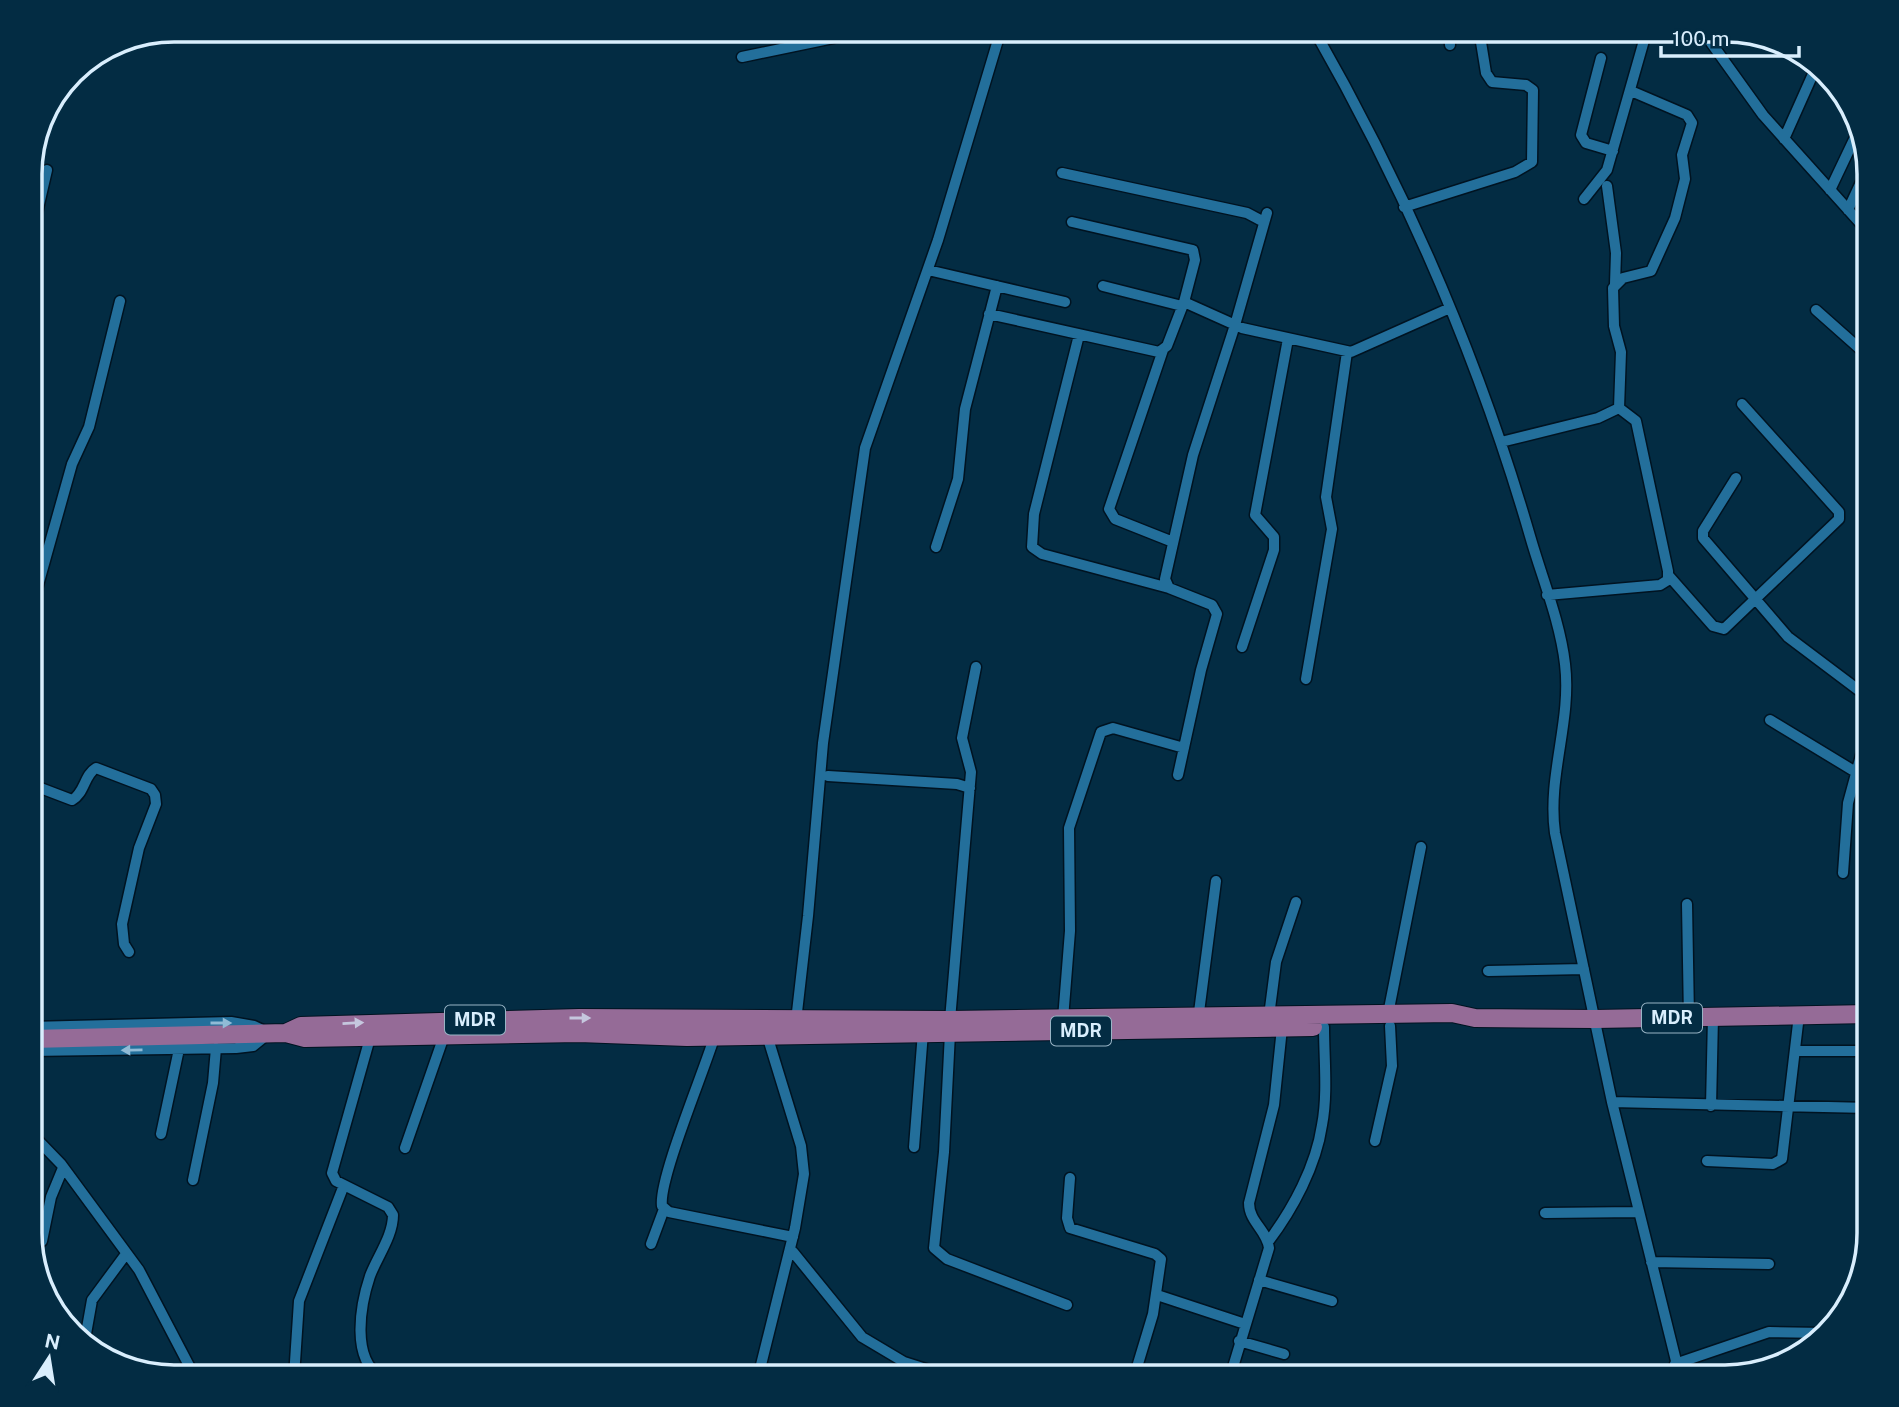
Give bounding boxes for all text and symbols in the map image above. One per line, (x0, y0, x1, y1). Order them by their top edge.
scale bar (1661, 14, 1799, 58)
text: 100 m (1672, 26, 1729, 51)
road number: MDR (1642, 1003, 1702, 1032)
road number: MDR (445, 1006, 505, 1035)
one-way arrow (569, 1012, 591, 1024)
road number: MDR (1051, 1016, 1111, 1046)
one-way arrow (210, 1017, 232, 1029)
one-way arrow (342, 1018, 364, 1029)
one-way arrow (121, 1044, 143, 1056)
north arrow (14, 1323, 84, 1393)
text: N (43, 1329, 62, 1354)

